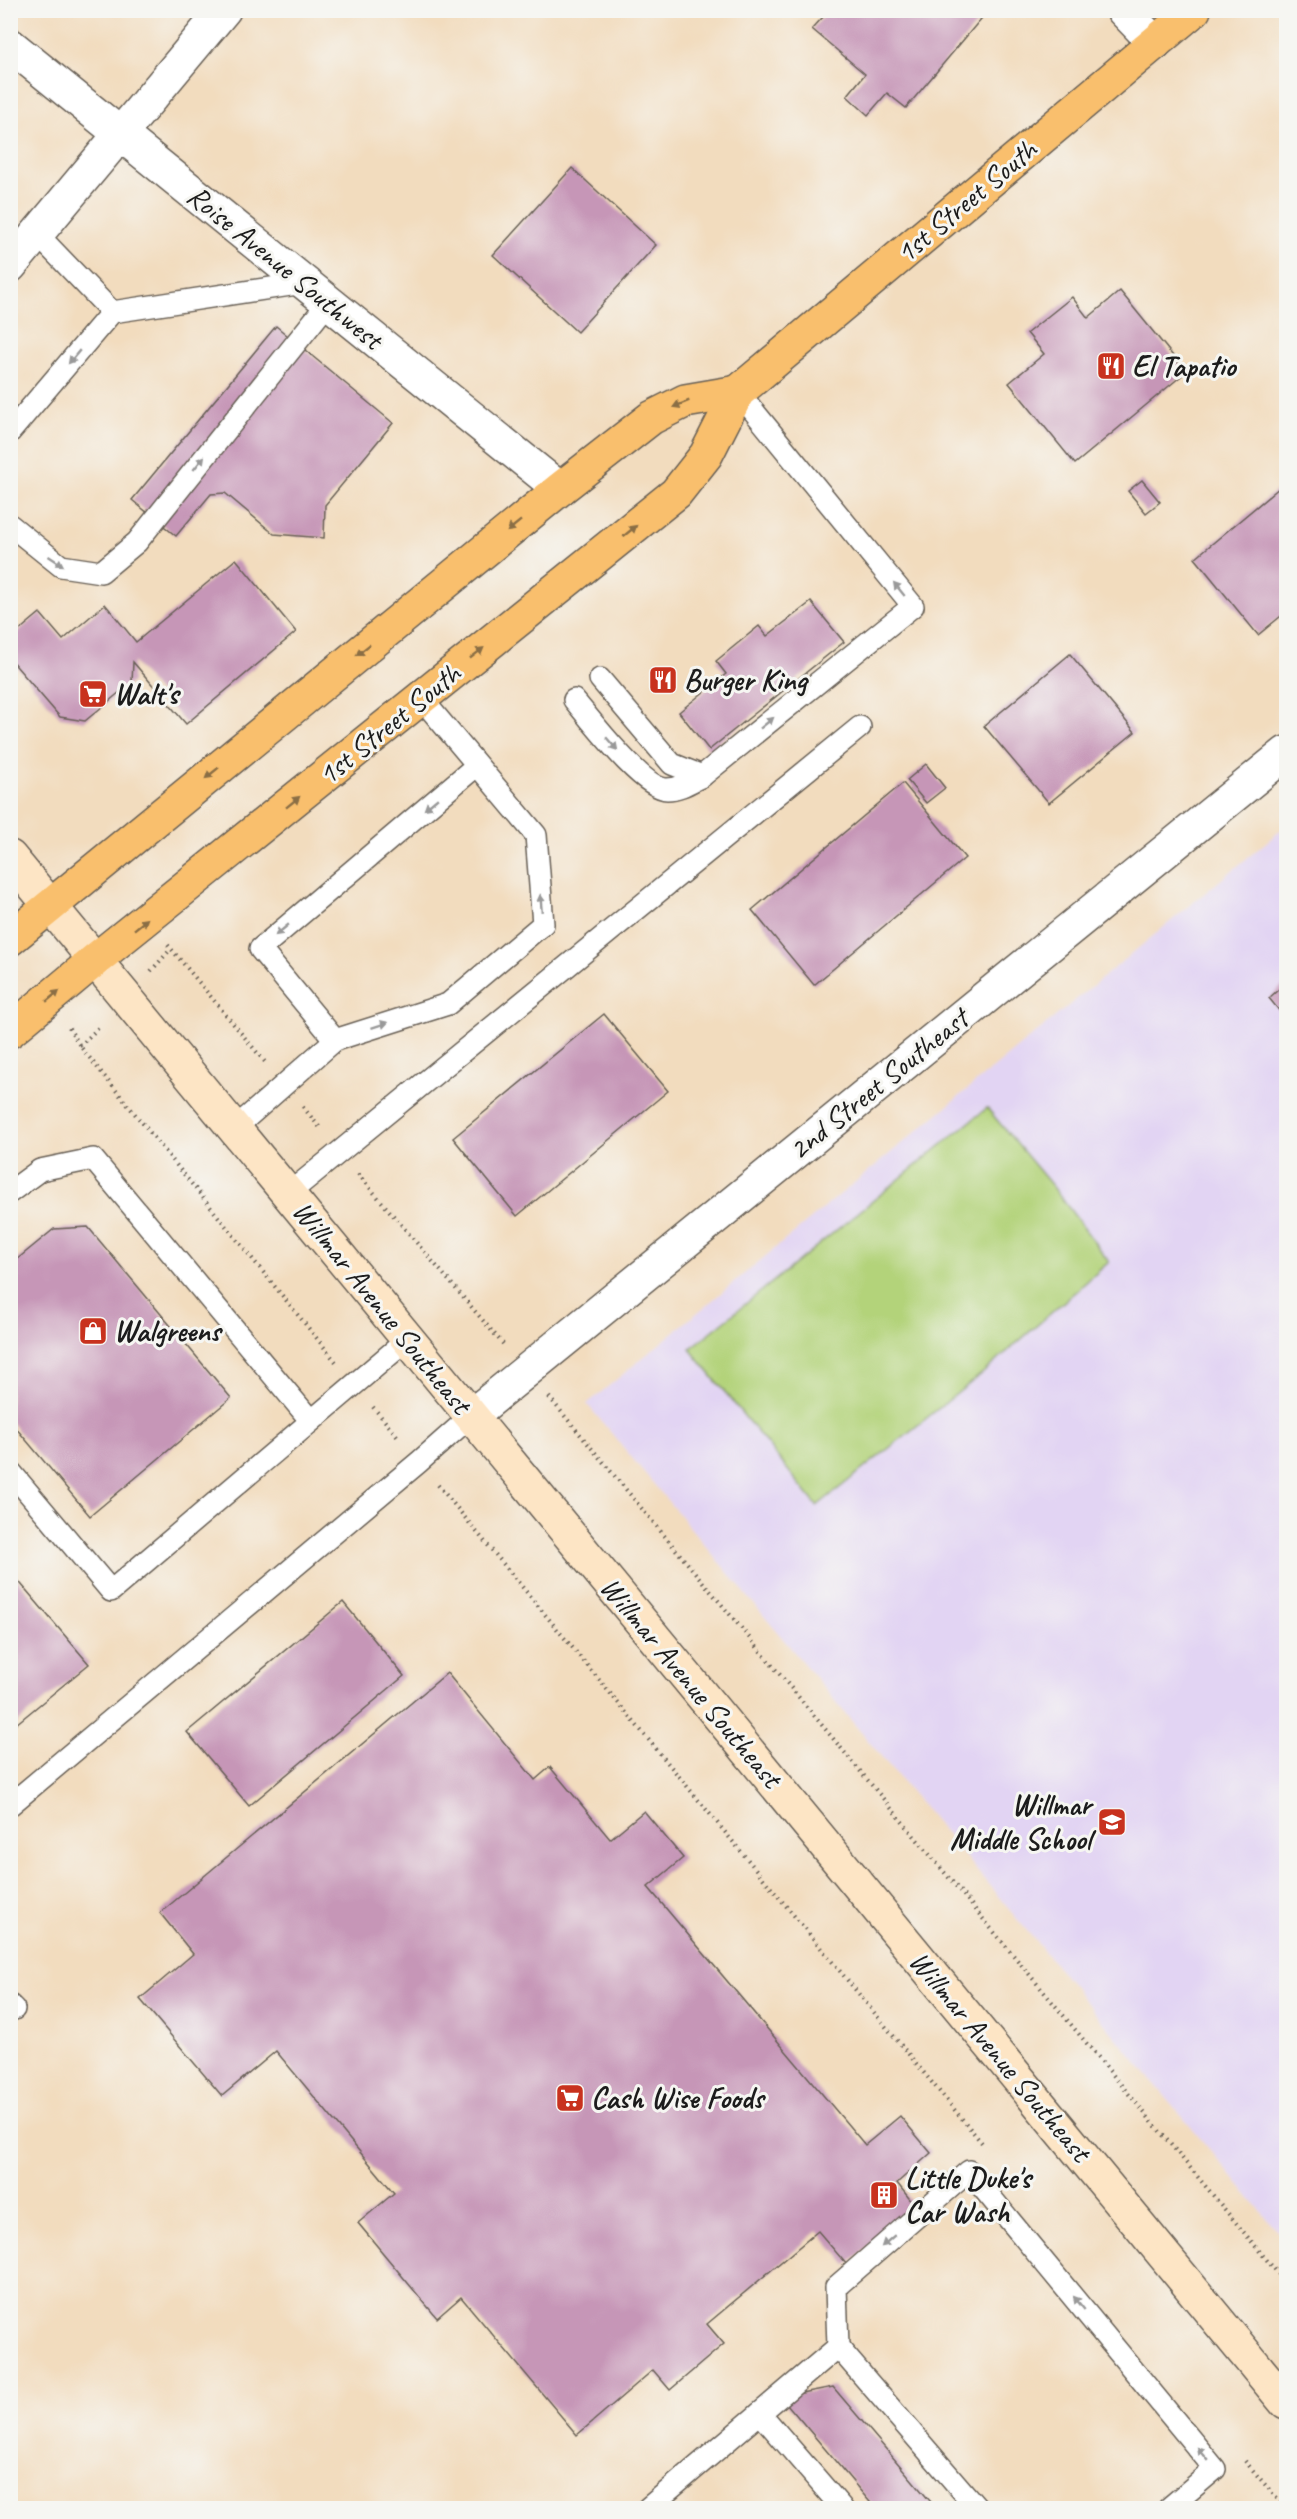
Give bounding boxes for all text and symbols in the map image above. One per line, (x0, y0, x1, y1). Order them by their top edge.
street label: 1st Street South (888, 129, 1046, 271)
street label: Roise Avenue Southwest (180, 177, 393, 359)
place label: El Tapatio (1132, 347, 1237, 385)
one-way arrow (68, 349, 81, 364)
restaurant icon: El Tapatio (1095, 350, 1127, 382)
one-way arrow (672, 400, 690, 409)
one-way arrow (193, 455, 206, 471)
one-way arrow (506, 520, 522, 533)
one-way arrow (622, 525, 637, 538)
one-way arrow (48, 555, 64, 566)
one-way arrow (892, 581, 905, 597)
one-way arrow (355, 643, 371, 656)
one-way arrow (470, 647, 485, 659)
street label: 1st Street South (310, 653, 470, 793)
place label: Burger King (684, 661, 809, 699)
restaurant icon: Burger King (647, 664, 679, 696)
place label: Walt's (114, 675, 182, 713)
supermarket icon: Walt's (77, 678, 109, 710)
one-way arrow (760, 718, 775, 730)
one-way arrow (605, 736, 618, 751)
one-way arrow (205, 766, 220, 779)
one-way arrow (285, 795, 301, 808)
one-way arrow (424, 797, 439, 810)
one-way arrow (537, 894, 546, 913)
one-way arrow (133, 917, 149, 930)
one-way arrow (275, 923, 290, 936)
one-way arrow (45, 990, 60, 1003)
street label: 2nd Street Southeast (780, 997, 979, 1168)
one-way arrow (371, 1020, 389, 1030)
street label: Willmar Avenue Southeast (284, 1193, 482, 1424)
place label: Walgreens (114, 1312, 224, 1350)
shop icon: Walgreens (77, 1315, 109, 1347)
street label: Willmar Avenue Southeast (592, 1569, 792, 1797)
place label: Willmar Middle School (950, 1786, 1097, 1858)
school or university icon: Willmar Middle School (1096, 1806, 1128, 1838)
street label: Willmar Avenue Southeast (901, 1943, 1101, 2171)
place label: Cash Wise Foods (591, 2079, 767, 2117)
supermarket icon: Cash Wise Foods (554, 2082, 586, 2114)
place label: Little Duke's Car Wash (905, 2159, 1034, 2231)
building icon: Little Duke's Car Wash (868, 2179, 900, 2211)
one-way arrow (880, 2235, 896, 2248)
one-way arrow (1072, 2295, 1085, 2311)
one-way arrow (1196, 2446, 1209, 2462)

